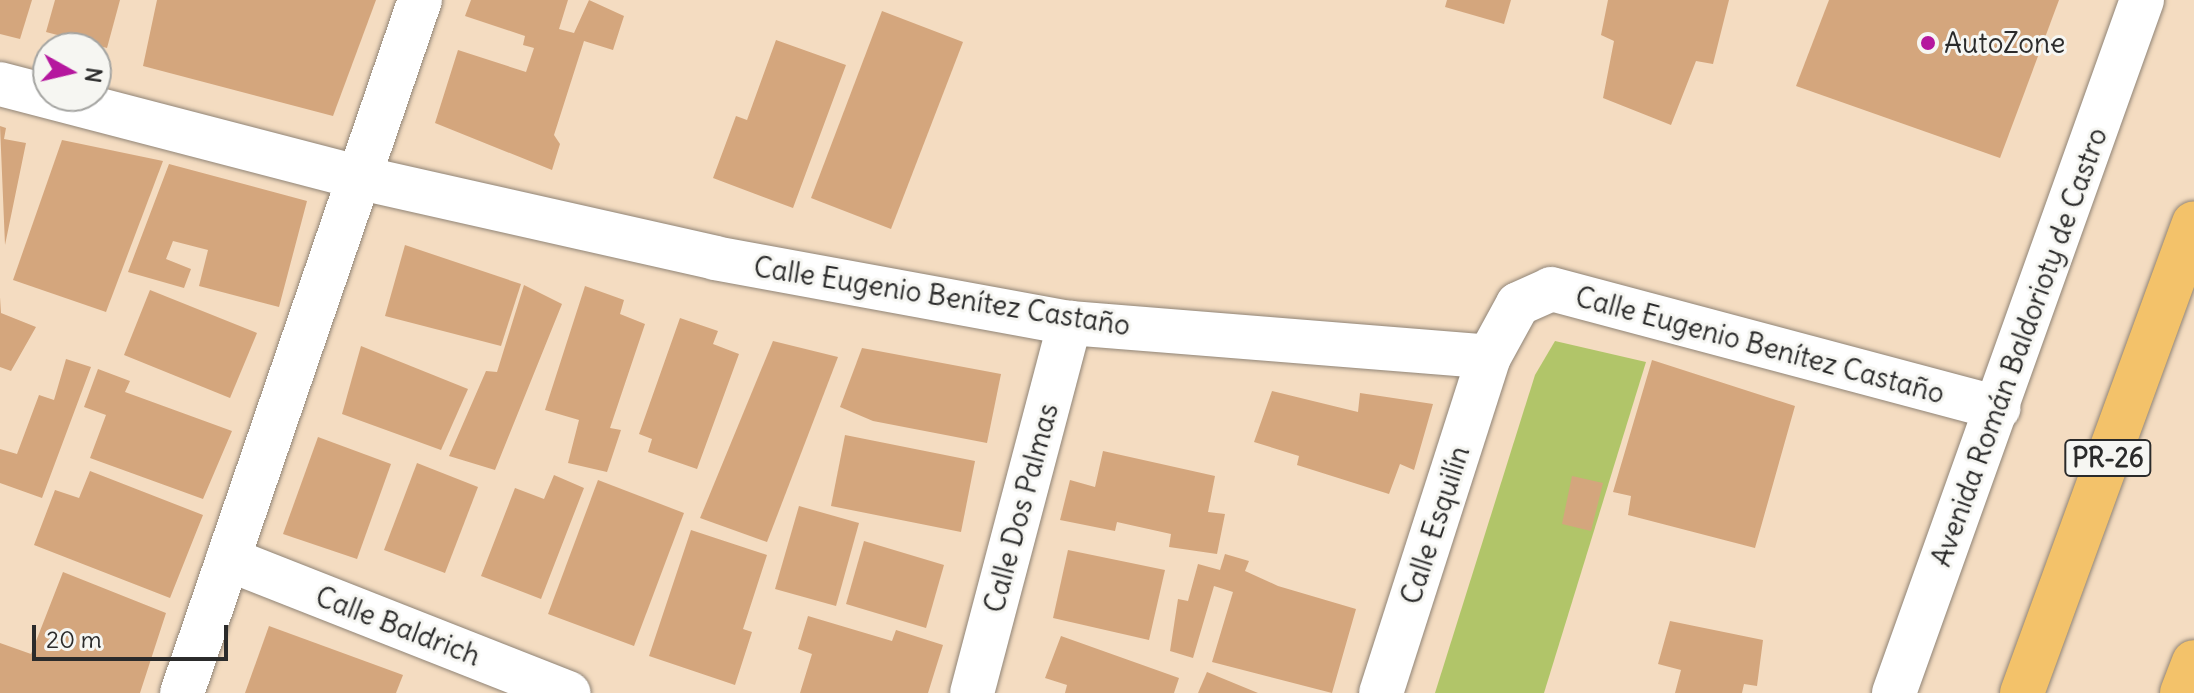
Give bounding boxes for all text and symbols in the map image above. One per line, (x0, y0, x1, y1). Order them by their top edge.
place label: AutoZone (1944, 26, 2065, 60)
north arrow (32, 32, 112, 112)
marker: AutoZone (1919, 34, 1937, 52)
text: N (79, 66, 109, 85)
street label: Avenida Román Baldorioty de Castro (1924, 123, 2114, 571)
street label: Calle Eugenio Benítez Castaño (751, 250, 1133, 342)
street label: Calle Eugenio Benítez Castaño (1572, 279, 1948, 411)
street label: Calle Dos Palmas (977, 400, 1065, 616)
road number: PR-26 (2064, 436, 2152, 480)
street label: Calle Esquilín (1394, 442, 1476, 608)
street label: Calle Baldrich (311, 579, 485, 673)
scale bar (36, 609, 232, 659)
text: 20 m (46, 624, 102, 654)

